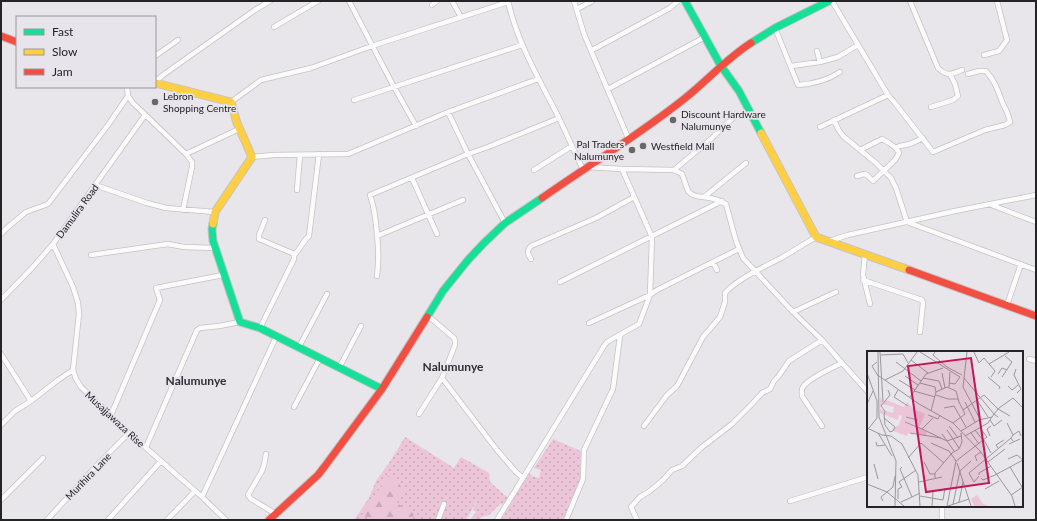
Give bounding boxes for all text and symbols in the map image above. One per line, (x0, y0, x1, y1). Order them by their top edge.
legend (16, 16, 156, 88)
text: Fast (52, 24, 74, 39)
text: Slow (52, 44, 78, 59)
text: Jam (52, 64, 73, 79)
place label: Lebron Shopping Centre (163, 90, 236, 114)
marker: Lebron Shopping Centre (150, 97, 160, 107)
place label: Discount Hardware Nalumunye (681, 108, 766, 132)
marker: Discount Hardware Nalumunye (668, 115, 678, 125)
place label: Pal Traders Nalumunye (574, 138, 624, 162)
place label: Westfield Mall (651, 140, 714, 152)
marker: Westfield Mall (638, 141, 648, 151)
marker: Pal Traders Nalumunye (627, 145, 637, 155)
street label: Damulira Road (53, 181, 101, 241)
inset map (867, 351, 1023, 507)
district label: Nalumunye (423, 359, 484, 374)
district label: Nalumunye (166, 373, 227, 388)
street label: Musajjawaza Rise (83, 388, 147, 450)
street label: Murihira Lane (63, 450, 113, 502)

